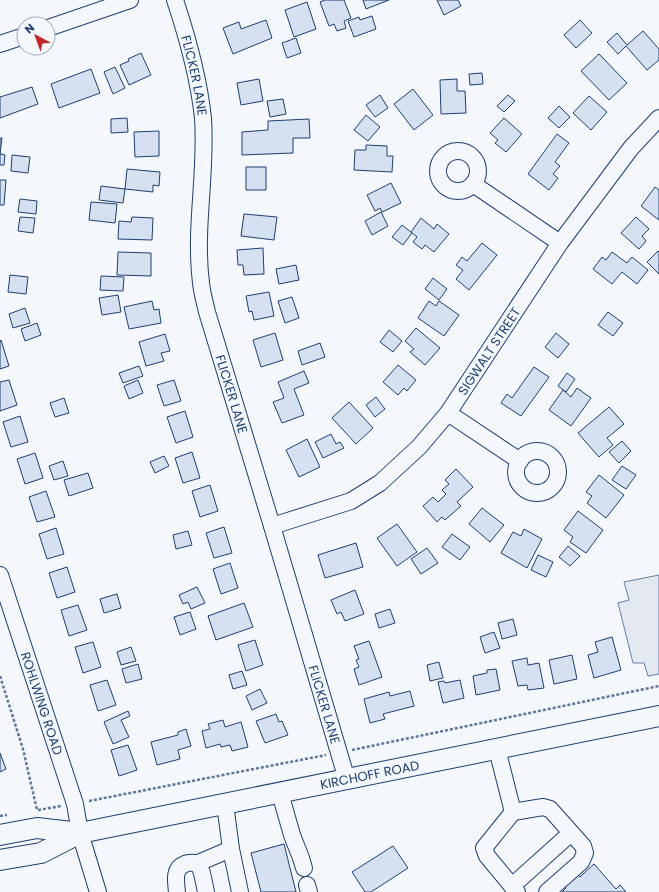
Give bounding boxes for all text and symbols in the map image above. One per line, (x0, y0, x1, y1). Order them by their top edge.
north arrow (16, 16, 56, 56)
text: N (21, 20, 38, 37)
street label: FLICKER LANE (177, 33, 212, 117)
street label: SIGWALT STREET (453, 303, 525, 399)
street label: FLICKER LANE (211, 352, 253, 436)
street label: ROHLWING ROAD (16, 649, 68, 757)
street label: FLICKER LANE (304, 663, 345, 746)
street label: KIRCHOFF ROAD (318, 755, 421, 794)

